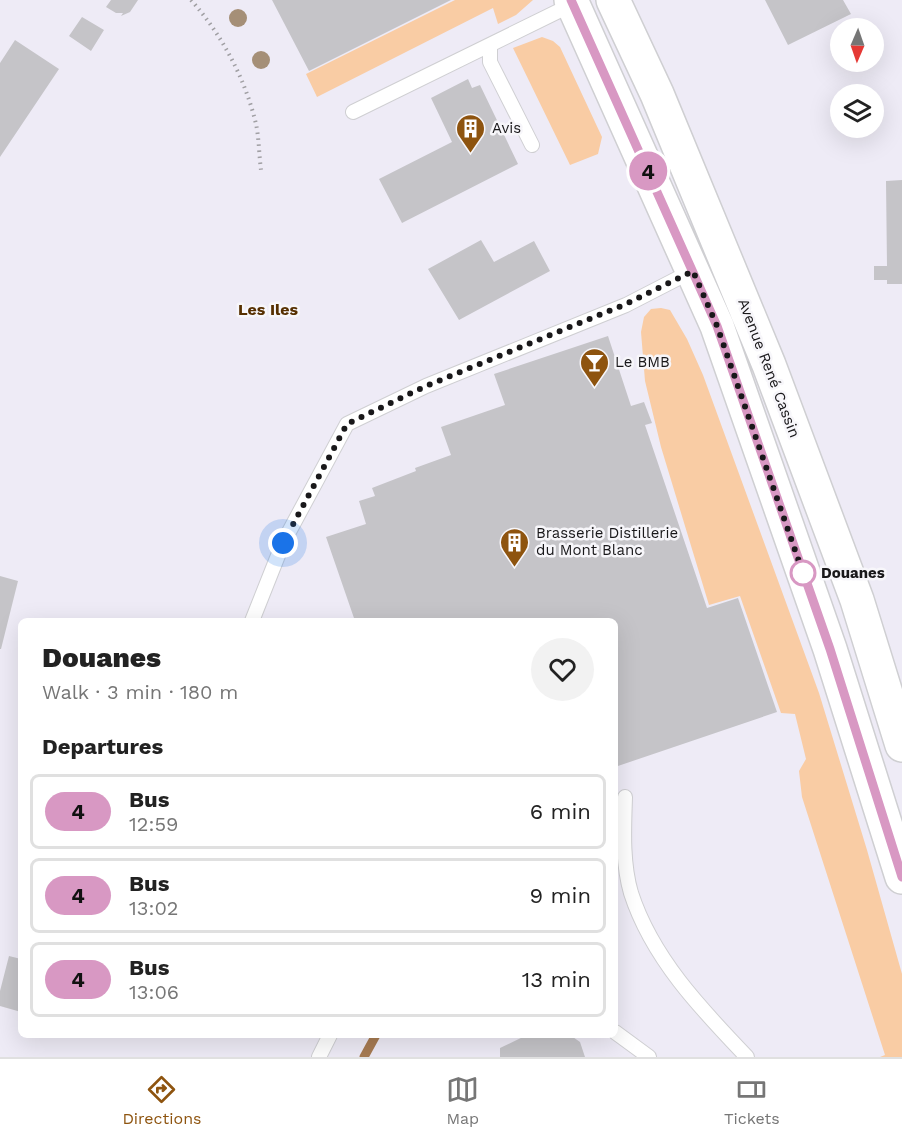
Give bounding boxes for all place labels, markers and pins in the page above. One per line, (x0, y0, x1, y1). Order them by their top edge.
building icon: Avis (455, 112, 487, 154)
place label: Avis (492, 119, 521, 137)
bar icon: Le BMB (578, 346, 610, 388)
place label: Le BMB (615, 353, 670, 371)
place label: Brasserie Distillerie du Mont Blanc (536, 524, 678, 559)
building icon: Brasserie Distillerie du Mont Blanc (499, 526, 531, 568)
marker: Douanes (790, 560, 816, 586)
place label: Douanes (821, 564, 885, 582)

